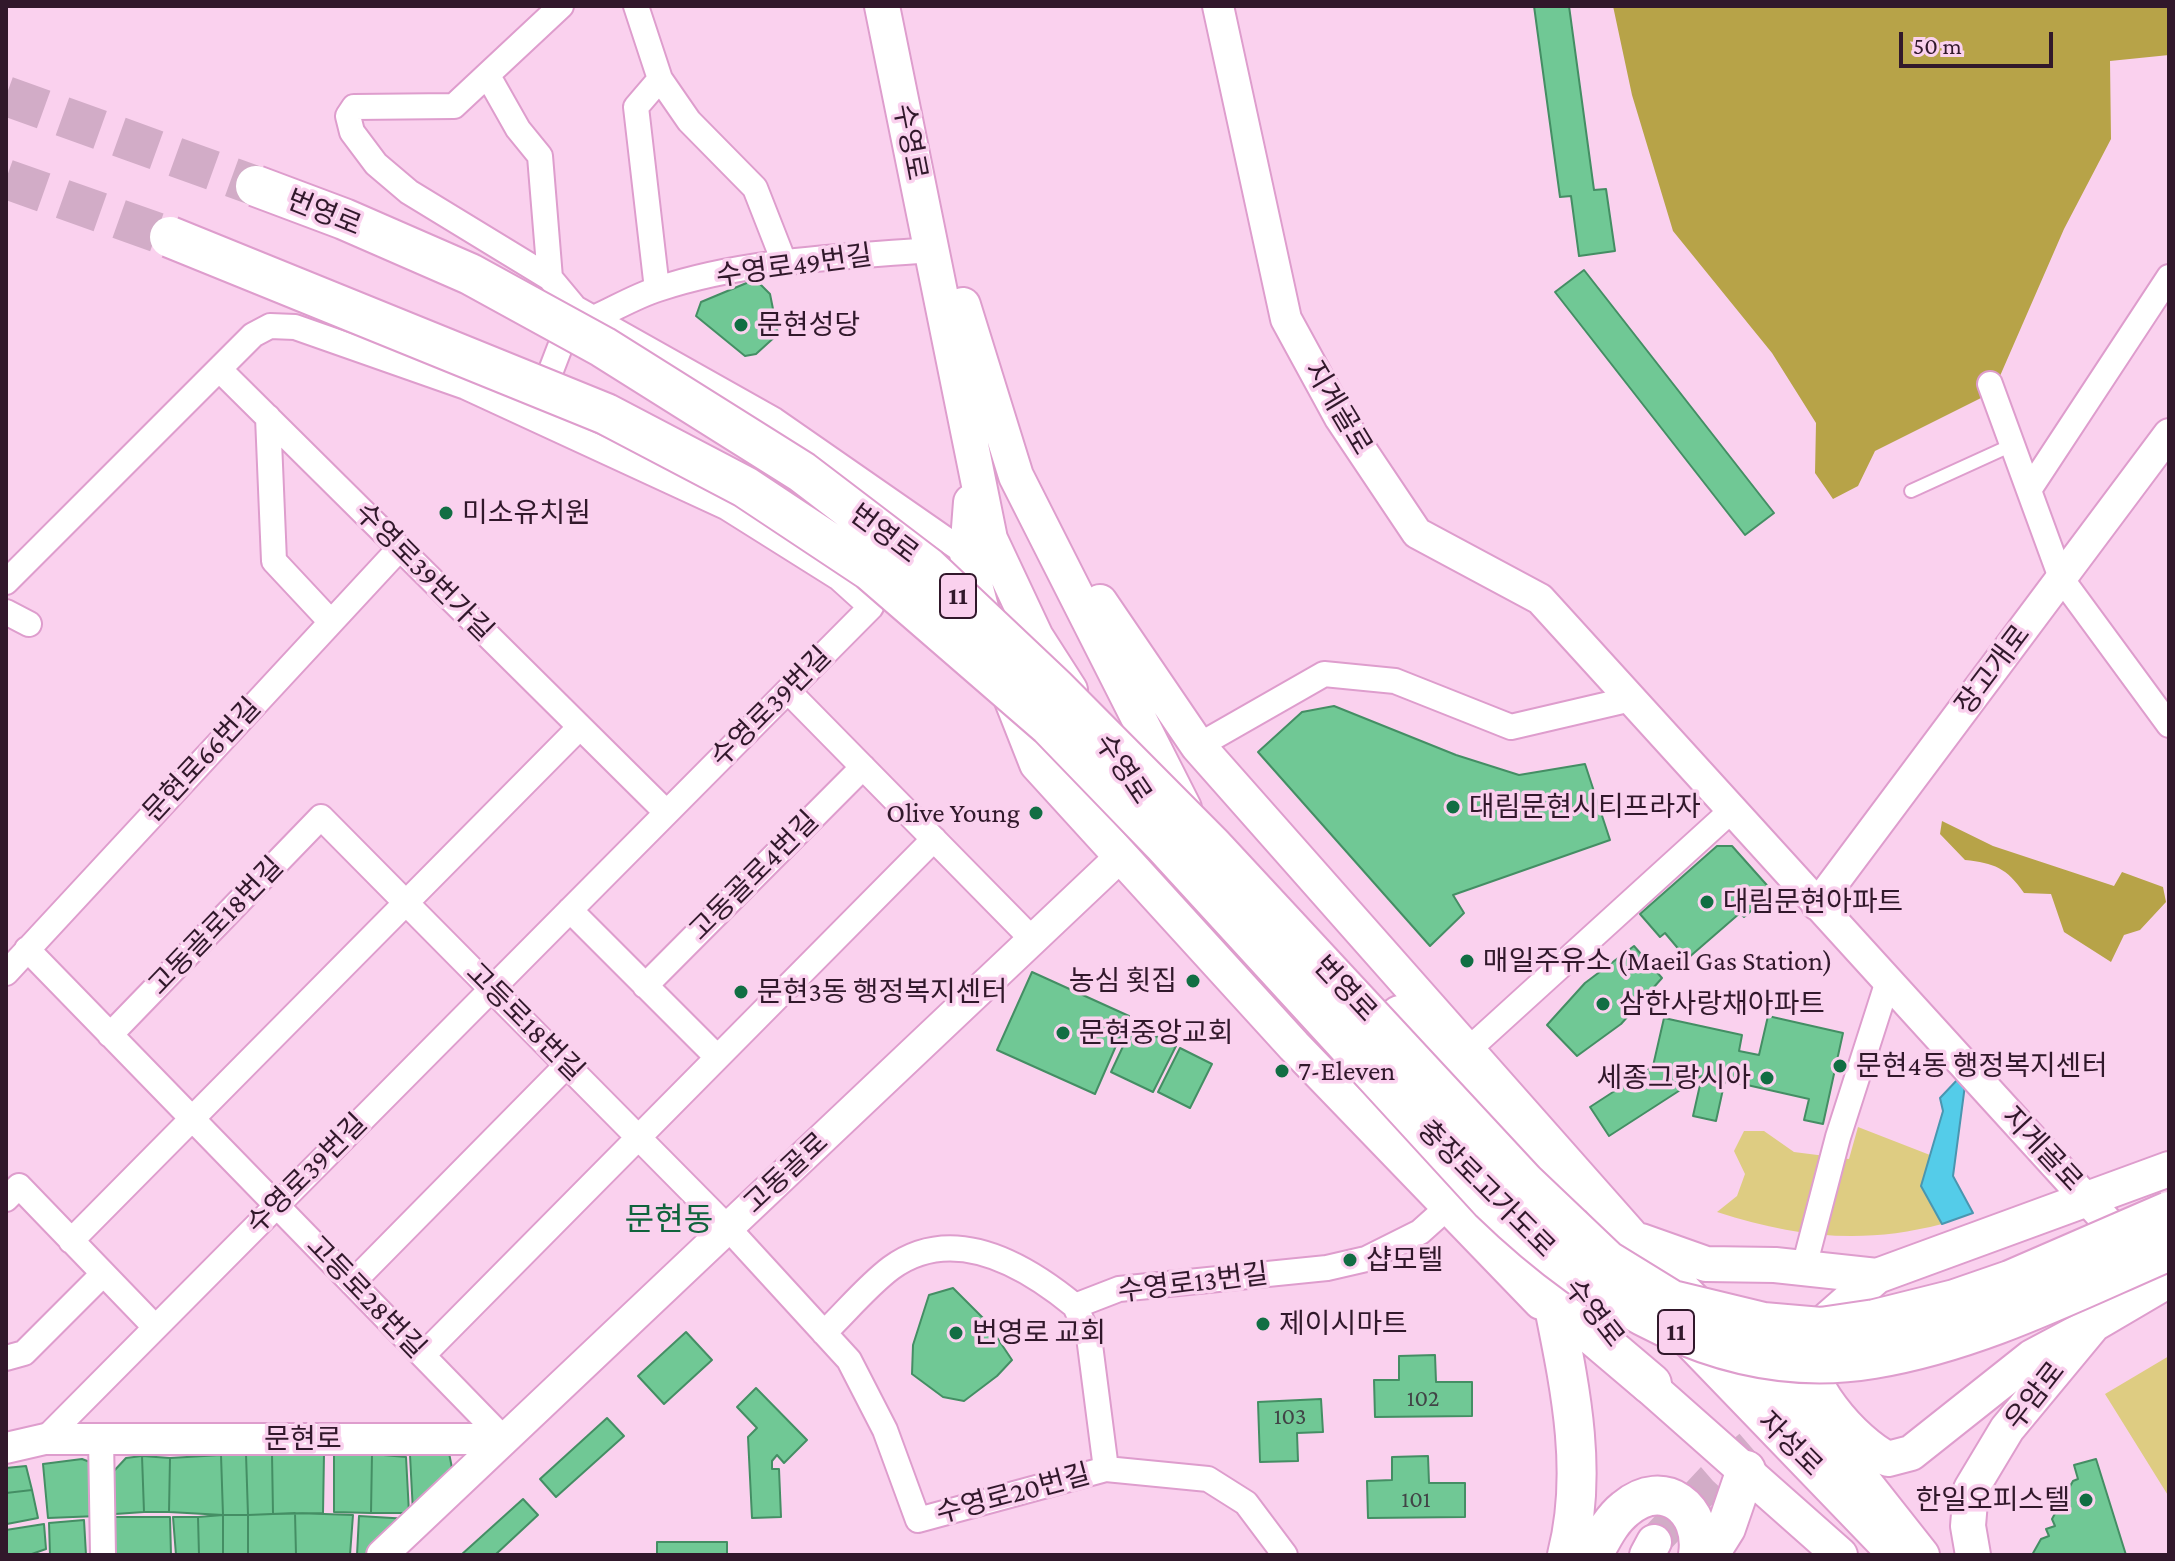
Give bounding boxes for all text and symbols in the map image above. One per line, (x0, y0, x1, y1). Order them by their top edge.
scale bar (1903, 16, 2057, 66)
text: 50 m (1913, 32, 1962, 59)
street label: 수영로 (886, 101, 934, 183)
street label: 번영로 (282, 183, 366, 243)
street label: 수영로49번길 (714, 238, 874, 294)
place label: 문현성당 (757, 308, 860, 342)
marker: 문현성당 (732, 316, 750, 334)
street label: 지게골로 (1297, 355, 1379, 461)
street label: 수영로39번가길 (348, 496, 500, 648)
place label: 미소유치원 (462, 496, 591, 530)
street label: 번영로 (843, 497, 925, 571)
marker: 미소유치원 (437, 504, 455, 522)
road number: 11 (940, 574, 976, 618)
street label: 장고개로 (1949, 619, 2037, 721)
street label: 수영로39번길 (704, 640, 838, 774)
street label: 문현로66번길 (136, 691, 268, 829)
street label: 수영로 (1087, 728, 1159, 810)
place label: 대림문현시티프라자 (1469, 790, 1701, 824)
place label: Olive Young (886, 796, 1020, 830)
marker: 대림문현시티프라자 (1444, 798, 1462, 816)
street label: 고동골로4번길 (682, 804, 826, 948)
marker: Olive Young (1027, 804, 1045, 822)
street label: 고동골로18번길 (142, 850, 290, 1002)
place label: 대림문현아파트 (1723, 885, 1903, 919)
marker: 대림문현아파트 (1698, 893, 1716, 911)
place label: 매일주유소 (Maeil Gas Station) (1483, 944, 1833, 978)
street label: 번영로 (1306, 949, 1384, 1029)
marker: 매일주유소 (Maeil Gas Station) (1458, 952, 1476, 970)
street label: 고등로18번길 (459, 956, 591, 1088)
place label: 농심 횟집 (1069, 964, 1177, 998)
marker: 농심 횟집 (1184, 972, 1202, 990)
place label: 문현3동 행정복지센터 (757, 975, 1007, 1009)
marker: 문현3동 행정복지센터 (732, 983, 750, 1001)
place label: 삼한사랑채아파트 (1619, 987, 1825, 1021)
marker: 삼한사랑채아파트 (1594, 995, 1612, 1013)
place label: 문현중앙교회 (1079, 1016, 1234, 1050)
marker: 문현중앙교회 (1054, 1024, 1072, 1042)
place label: 문현4동 행정복지센터 (1856, 1049, 2107, 1083)
place label: 7-Eleven (1298, 1054, 1395, 1088)
marker: 문현4동 행정복지센터 (1831, 1057, 1849, 1075)
place label: 세종그랑시아 (1596, 1061, 1751, 1095)
marker: 7-Eleven (1273, 1062, 1291, 1080)
marker: 세종그랑시아 (1758, 1069, 1776, 1087)
street label: 지게골로 (1995, 1100, 2089, 1198)
street label: 수영로39번길 (240, 1107, 374, 1241)
street label: 충장로고가도로 (1410, 1113, 1562, 1265)
street label: 고동골로 (737, 1126, 835, 1220)
district label: 문현동 (625, 1201, 713, 1239)
street label: 고등로28번길 (299, 1229, 433, 1365)
place label: 샵모텔 (1366, 1243, 1443, 1277)
marker: 샵모텔 (1341, 1251, 1359, 1269)
street label: 수영로13번길 (1116, 1257, 1270, 1309)
street label: 수영로 (1557, 1272, 1631, 1354)
place label: 제이시마트 (1279, 1307, 1408, 1341)
road number: 11 (1658, 1310, 1694, 1354)
marker: 제이시마트 (1254, 1315, 1272, 1333)
place label: 번영로 교회 (972, 1316, 1106, 1350)
marker: 번영로 교회 (947, 1324, 965, 1342)
street label: 우암로 (1998, 1355, 2072, 1437)
house number: 102 (1407, 1385, 1439, 1413)
house number: 103 (1274, 1403, 1306, 1431)
street label: 자성로 (1751, 1405, 1829, 1483)
street label: 문현로 (264, 1422, 342, 1456)
street label: 수영로20번길 (932, 1457, 1094, 1531)
place label: 한일오피스텔 (1915, 1483, 2070, 1517)
house number: 101 (1401, 1486, 1431, 1514)
marker: 한일오피스텔 (2077, 1491, 2095, 1509)

